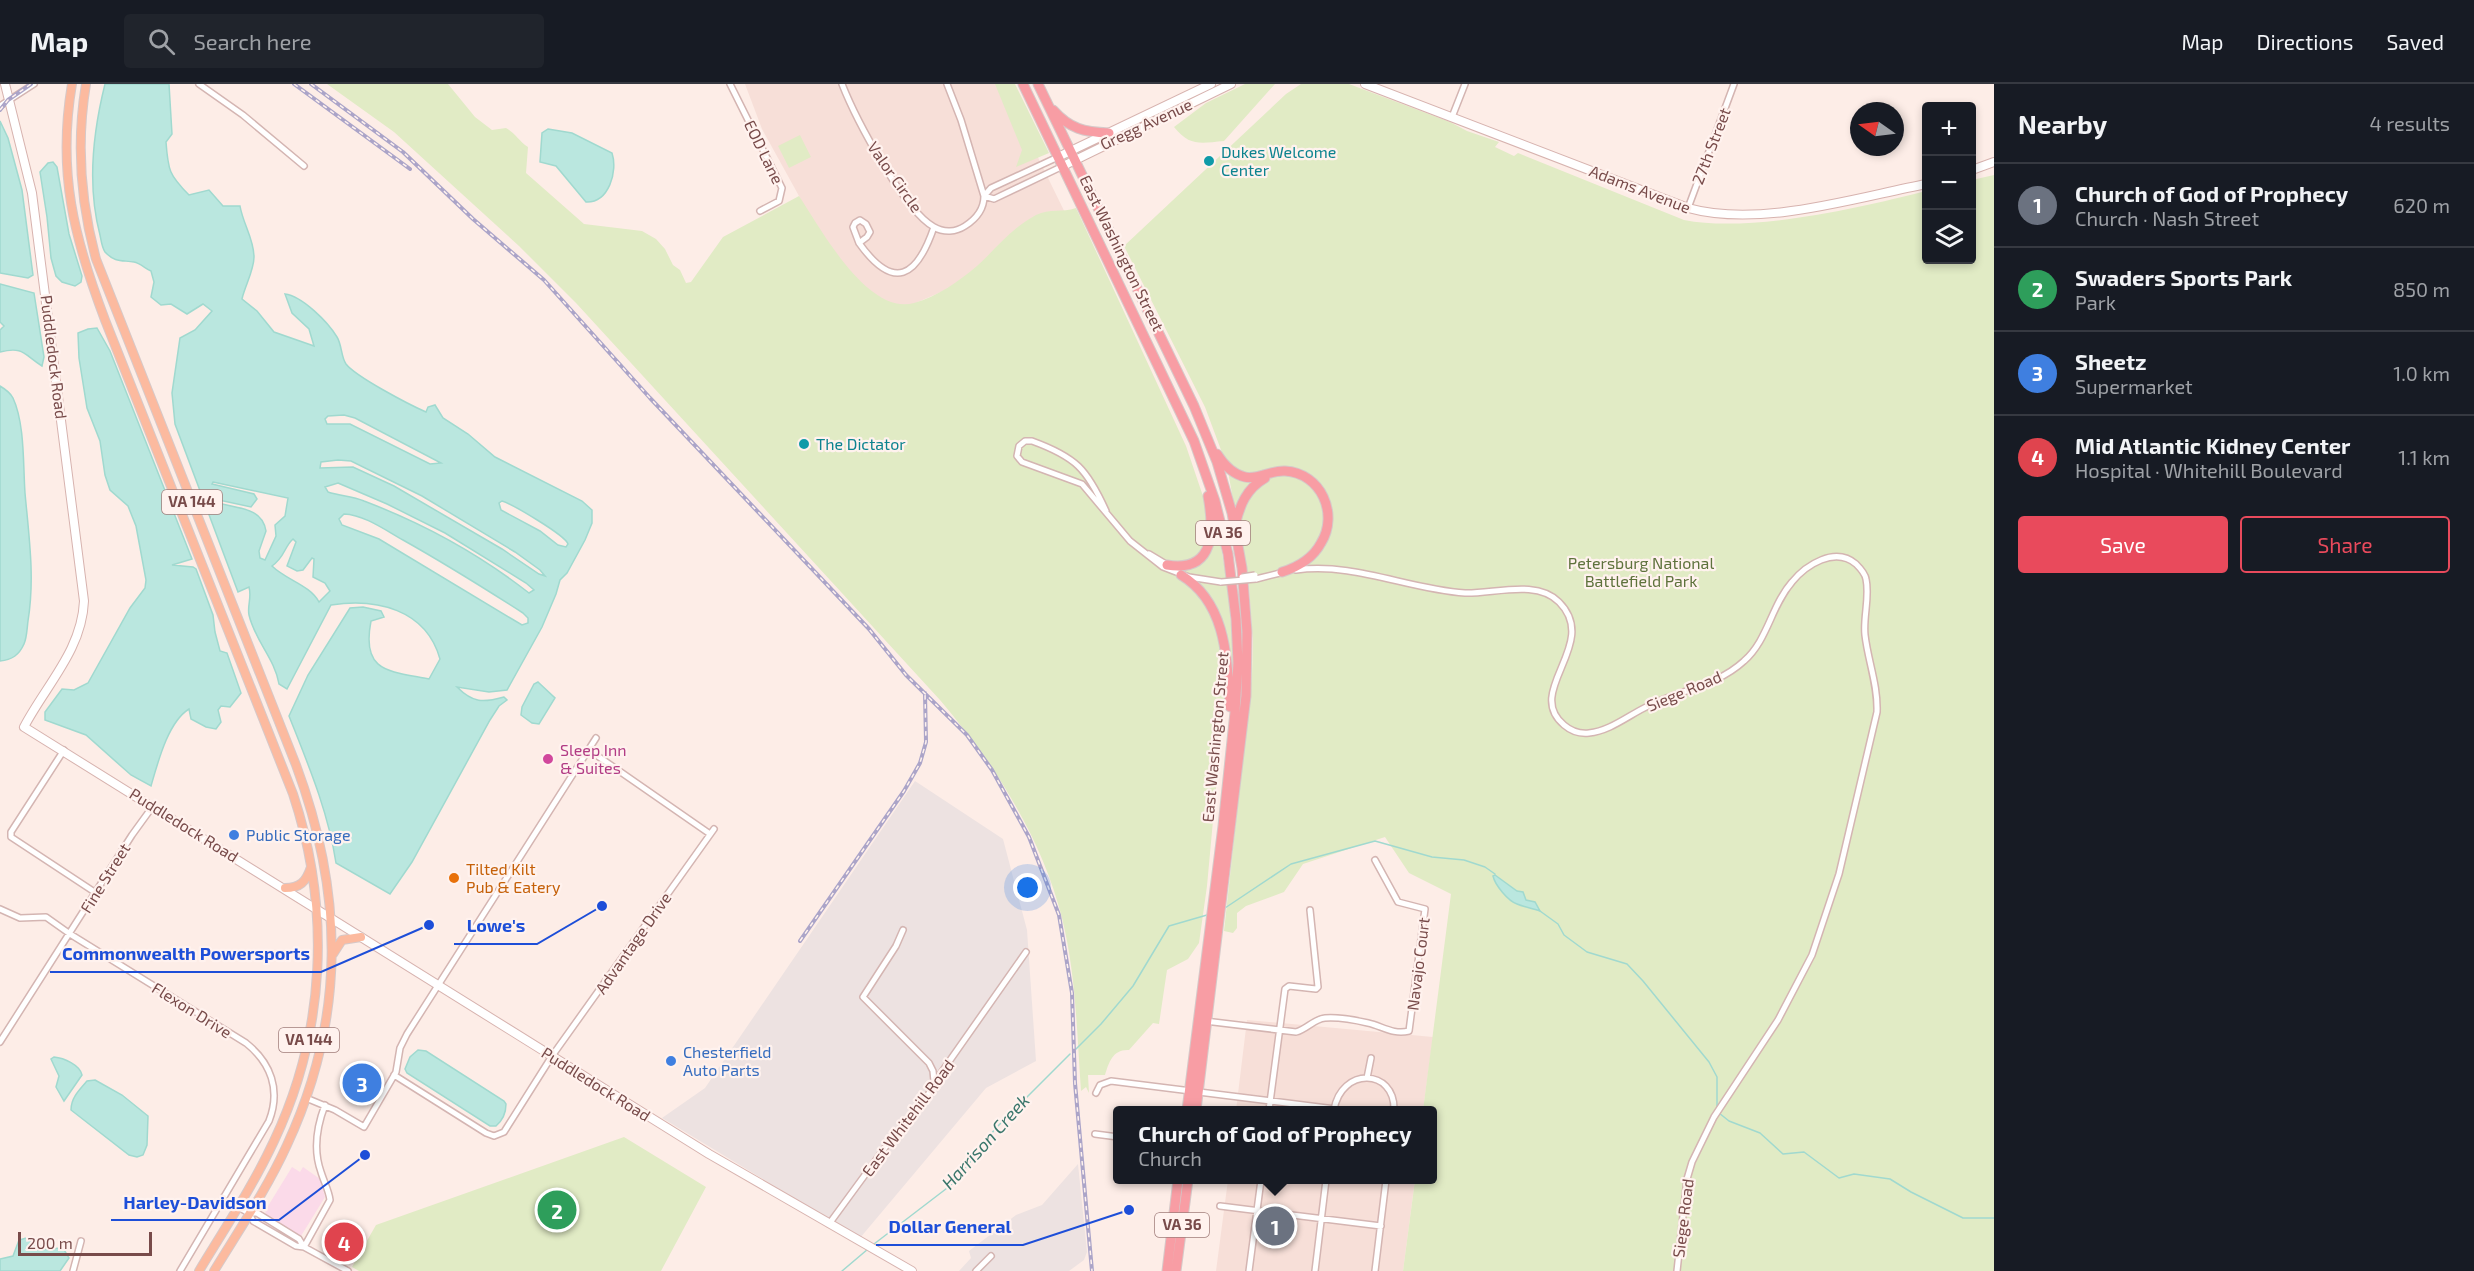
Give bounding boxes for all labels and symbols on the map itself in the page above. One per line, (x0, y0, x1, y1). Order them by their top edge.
street label: Gregg Avenue (1097, 94, 1195, 153)
north arrow (1850, 102, 1904, 156)
street label: 27th Street (1687, 105, 1734, 187)
street label: EOD Lane (741, 117, 788, 187)
street label: Valor Circle (864, 138, 927, 216)
place label: Dukes Welcome Center (1221, 142, 1336, 179)
marker: Dukes Welcome Center (1202, 154, 1216, 168)
street label: Adams Avenue (1587, 161, 1693, 217)
street label: East Washington Street (1076, 172, 1169, 334)
street label: Puddledock Road (37, 294, 72, 420)
place label: The Dictator (816, 434, 906, 453)
marker: The Dictator (797, 437, 811, 451)
road number: VA 144 (162, 490, 222, 514)
road number: VA 36 (1196, 521, 1250, 545)
park label: Petersburg National Battlefield Park (1568, 553, 1714, 590)
street label: East Washington Street (1198, 651, 1231, 823)
street label: Siege Road (1644, 666, 1724, 715)
place label: Sleep Inn & Suites (560, 740, 627, 777)
marker: Sleep Inn & Suites (541, 752, 555, 766)
street label: Puddledock Road (126, 783, 242, 866)
place label: Public Storage (246, 825, 351, 844)
marker: Public Storage (227, 828, 241, 842)
street label: Fine Street (76, 839, 133, 916)
place label: Tilted Kilt Pub & Eatery (466, 859, 561, 896)
marker: Tilted Kilt Pub & Eatery (447, 871, 461, 885)
your location (1013, 873, 1042, 902)
street label: Advantage Drive (591, 888, 675, 997)
callout: Lowe's (454, 908, 537, 944)
text: Lowe's (467, 914, 525, 936)
street label: Navajo Court (1402, 916, 1434, 1012)
callout: Commonwealth Powersports (50, 936, 321, 972)
text: Commonwealth Powersports (62, 942, 310, 964)
street label: Flexon Drive (149, 978, 236, 1042)
road number: VA 144 (279, 1028, 339, 1052)
street label: Puddledock Road (538, 1042, 654, 1125)
place label: Chesterfield Auto Parts (683, 1042, 771, 1079)
marker: Chesterfield Auto Parts (664, 1054, 678, 1068)
street label: East Whitehill Road (858, 1056, 958, 1180)
pin: 3 (342, 1060, 382, 1106)
water label: Harrison Creek (937, 1089, 1034, 1194)
street label: Siege Road (1668, 1177, 1697, 1259)
callout: Harley-Davidson (111, 1184, 279, 1220)
pin: 2 (538, 1188, 576, 1232)
text: Harley-Davidson (123, 1191, 267, 1213)
pin: 1 (1256, 1204, 1294, 1248)
callout: Dollar General (876, 1209, 1023, 1245)
road number: VA 36 (1155, 1213, 1209, 1237)
text: Dollar General (889, 1215, 1011, 1237)
pin: 4 (324, 1220, 364, 1264)
scale bar (18, 1229, 152, 1256)

